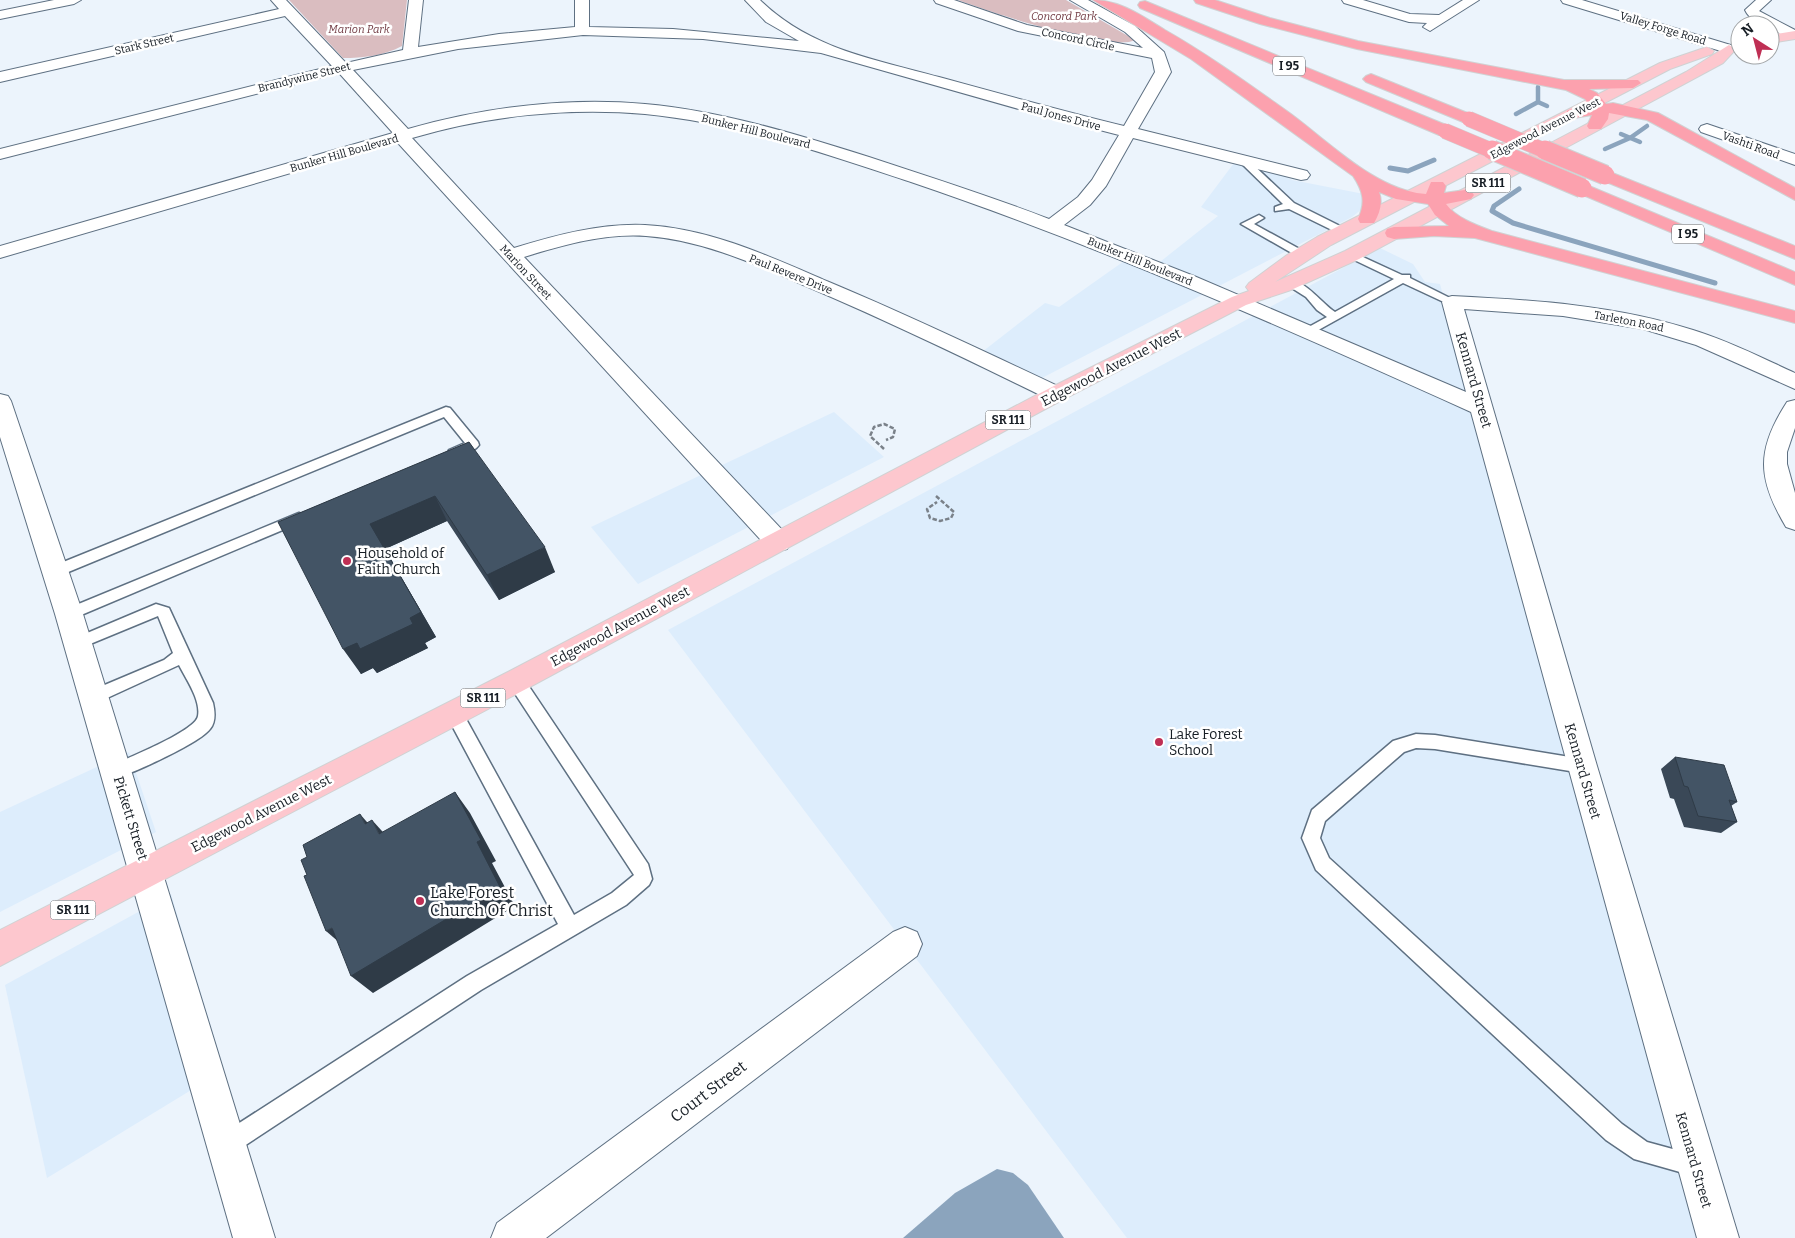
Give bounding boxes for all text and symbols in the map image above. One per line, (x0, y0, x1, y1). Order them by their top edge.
street label: Valley Forge Road (1618, 9, 1708, 48)
park label: Concord Park (1031, 10, 1098, 23)
north arrow (1730, 15, 1780, 65)
text: N (1738, 20, 1757, 40)
park label: Marion Park (328, 23, 391, 36)
street label: Concord Circle (1040, 25, 1116, 54)
street label: Stark Street (113, 31, 175, 58)
road number: I 95 (1273, 56, 1305, 76)
street label: Brandywine Street (256, 60, 352, 95)
street label: Edgewood Avenue West (1488, 95, 1602, 162)
street label: Paul Jones Drive (1020, 100, 1102, 133)
street label: Bunker Hill Boulevard (700, 112, 812, 151)
street label: Vashti Road (1720, 129, 1782, 162)
street label: Bunker Hill Boulevard (289, 132, 400, 175)
road number: SR 111 (1466, 174, 1510, 192)
road number: I 95 (1672, 224, 1704, 243)
street label: Bunker Hill Boulevard (1085, 234, 1195, 289)
street label: Marion Street (497, 242, 554, 302)
street label: Paul Revere Drive (747, 252, 834, 297)
street label: Tarleton Road (1593, 308, 1665, 335)
street label: Edgewood Avenue West (1038, 325, 1184, 410)
street label: Kennard Street (1452, 330, 1495, 430)
road number: SR 111 (986, 410, 1030, 430)
place label: Household of Faith Church (357, 545, 445, 578)
marker: Household of Faith Church (341, 555, 353, 567)
street label: Edgewood Avenue West (548, 583, 693, 670)
road number: SR 111 (460, 688, 506, 708)
street label: Kennard Street (1561, 721, 1604, 821)
place label: Lake Forest School (1169, 726, 1243, 759)
marker: Lake Forest School (1153, 736, 1165, 748)
street label: Edgewood Avenue West (188, 771, 334, 856)
street label: Pickett Street (110, 774, 151, 862)
place label: Lake Forest Church Of Christ (430, 883, 553, 920)
marker: Lake Forest Church Of Christ (414, 895, 426, 907)
road number: SR 111 (50, 900, 96, 920)
street label: Court Street (667, 1057, 750, 1126)
street label: Kennard Street (1672, 1110, 1715, 1210)

